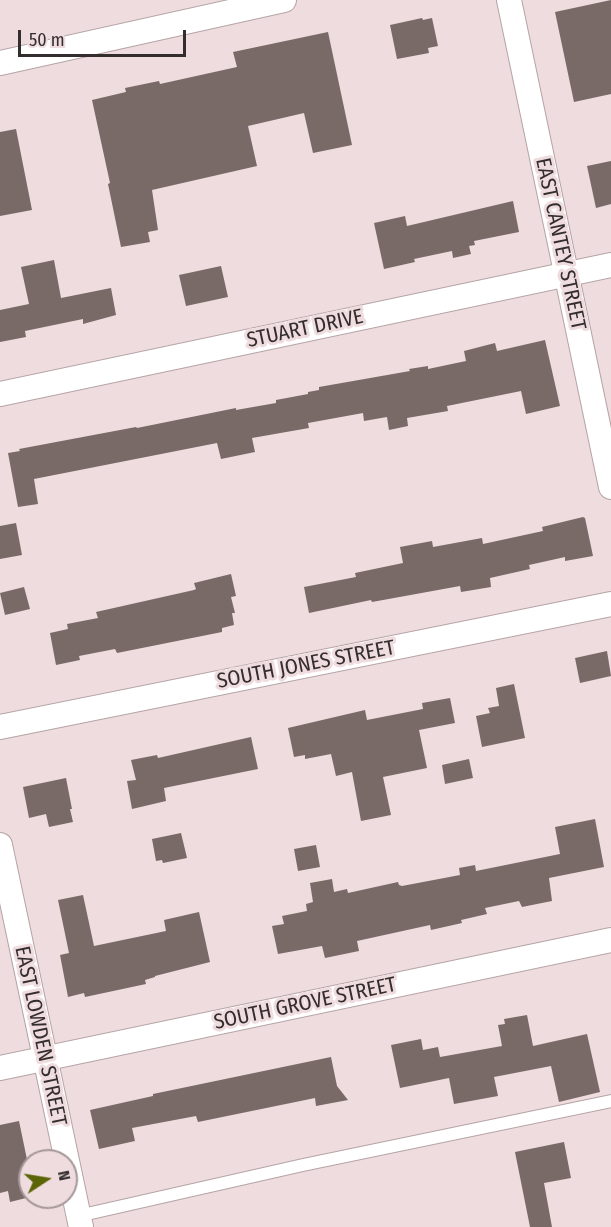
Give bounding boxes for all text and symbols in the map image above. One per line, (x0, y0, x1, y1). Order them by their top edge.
scale bar (21, 18, 189, 56)
text: 50 m (29, 29, 65, 51)
street label: EAST CANTEY STREET (529, 156, 591, 332)
street label: STUART DRIVE (245, 304, 365, 354)
street label: SOUTH JONES STREET (215, 635, 397, 695)
street label: EAST LOWDEN STREET (9, 944, 71, 1128)
street label: SOUTH GROVE STREET (212, 972, 398, 1036)
north arrow (18, 1149, 78, 1209)
text: N (54, 1169, 74, 1182)

